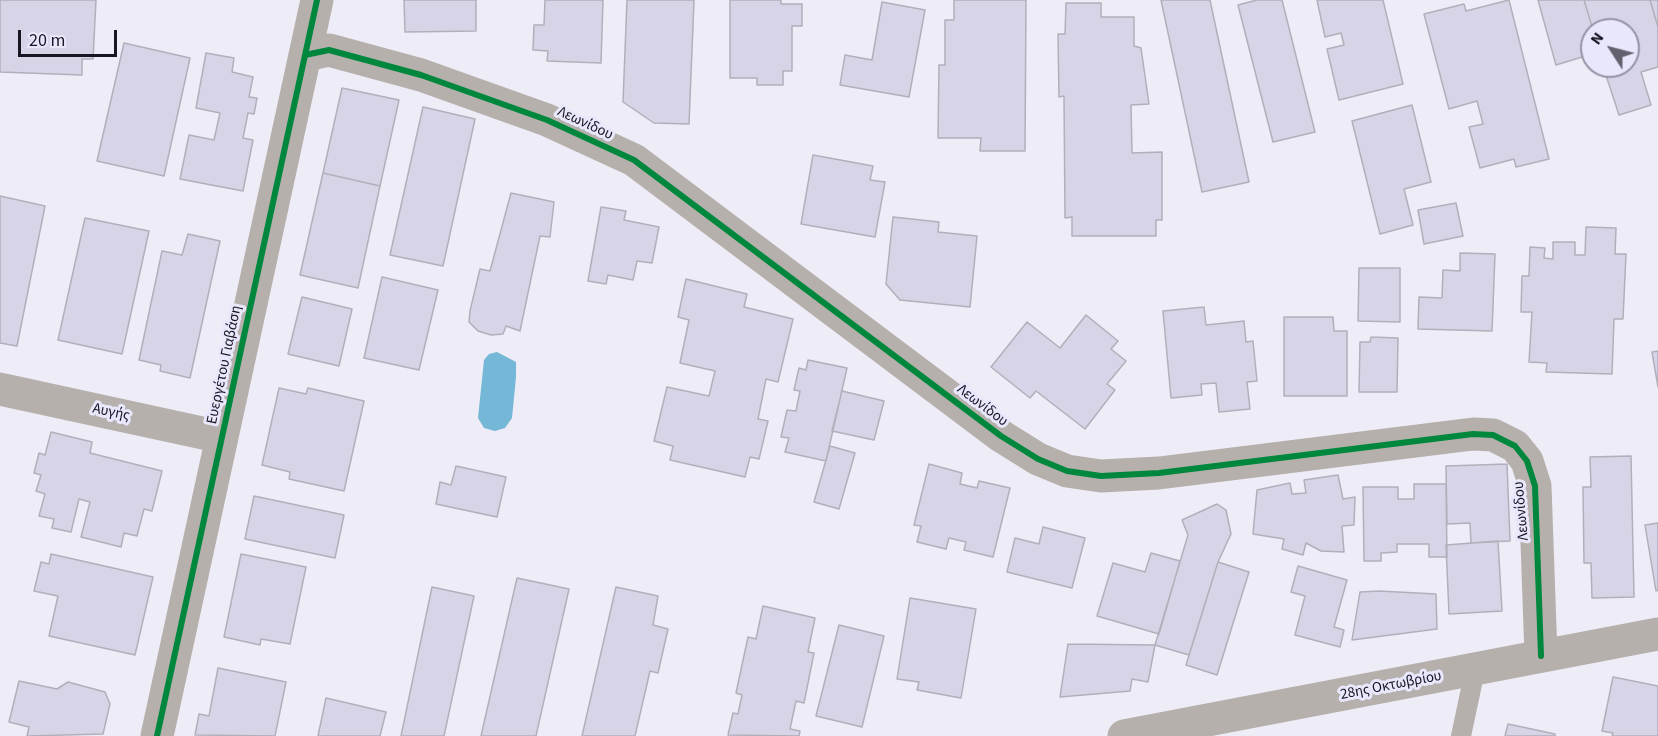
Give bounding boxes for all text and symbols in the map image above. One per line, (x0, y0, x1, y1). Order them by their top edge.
scale bar (21, 18, 120, 56)
north arrow (1580, 18, 1640, 78)
text: 20 m (29, 28, 65, 53)
text: N (1585, 28, 1609, 49)
street label: Λεωνίδου (554, 103, 616, 145)
street label: Ευεργέτου Γιαβάση (204, 304, 246, 426)
street label: Λεωνίδου (953, 381, 1011, 431)
street label: Αυγής (91, 400, 131, 426)
street label: Λεωνίδου (1510, 481, 1534, 541)
street label: 28ης Οκτωβρίου (1339, 667, 1443, 705)

